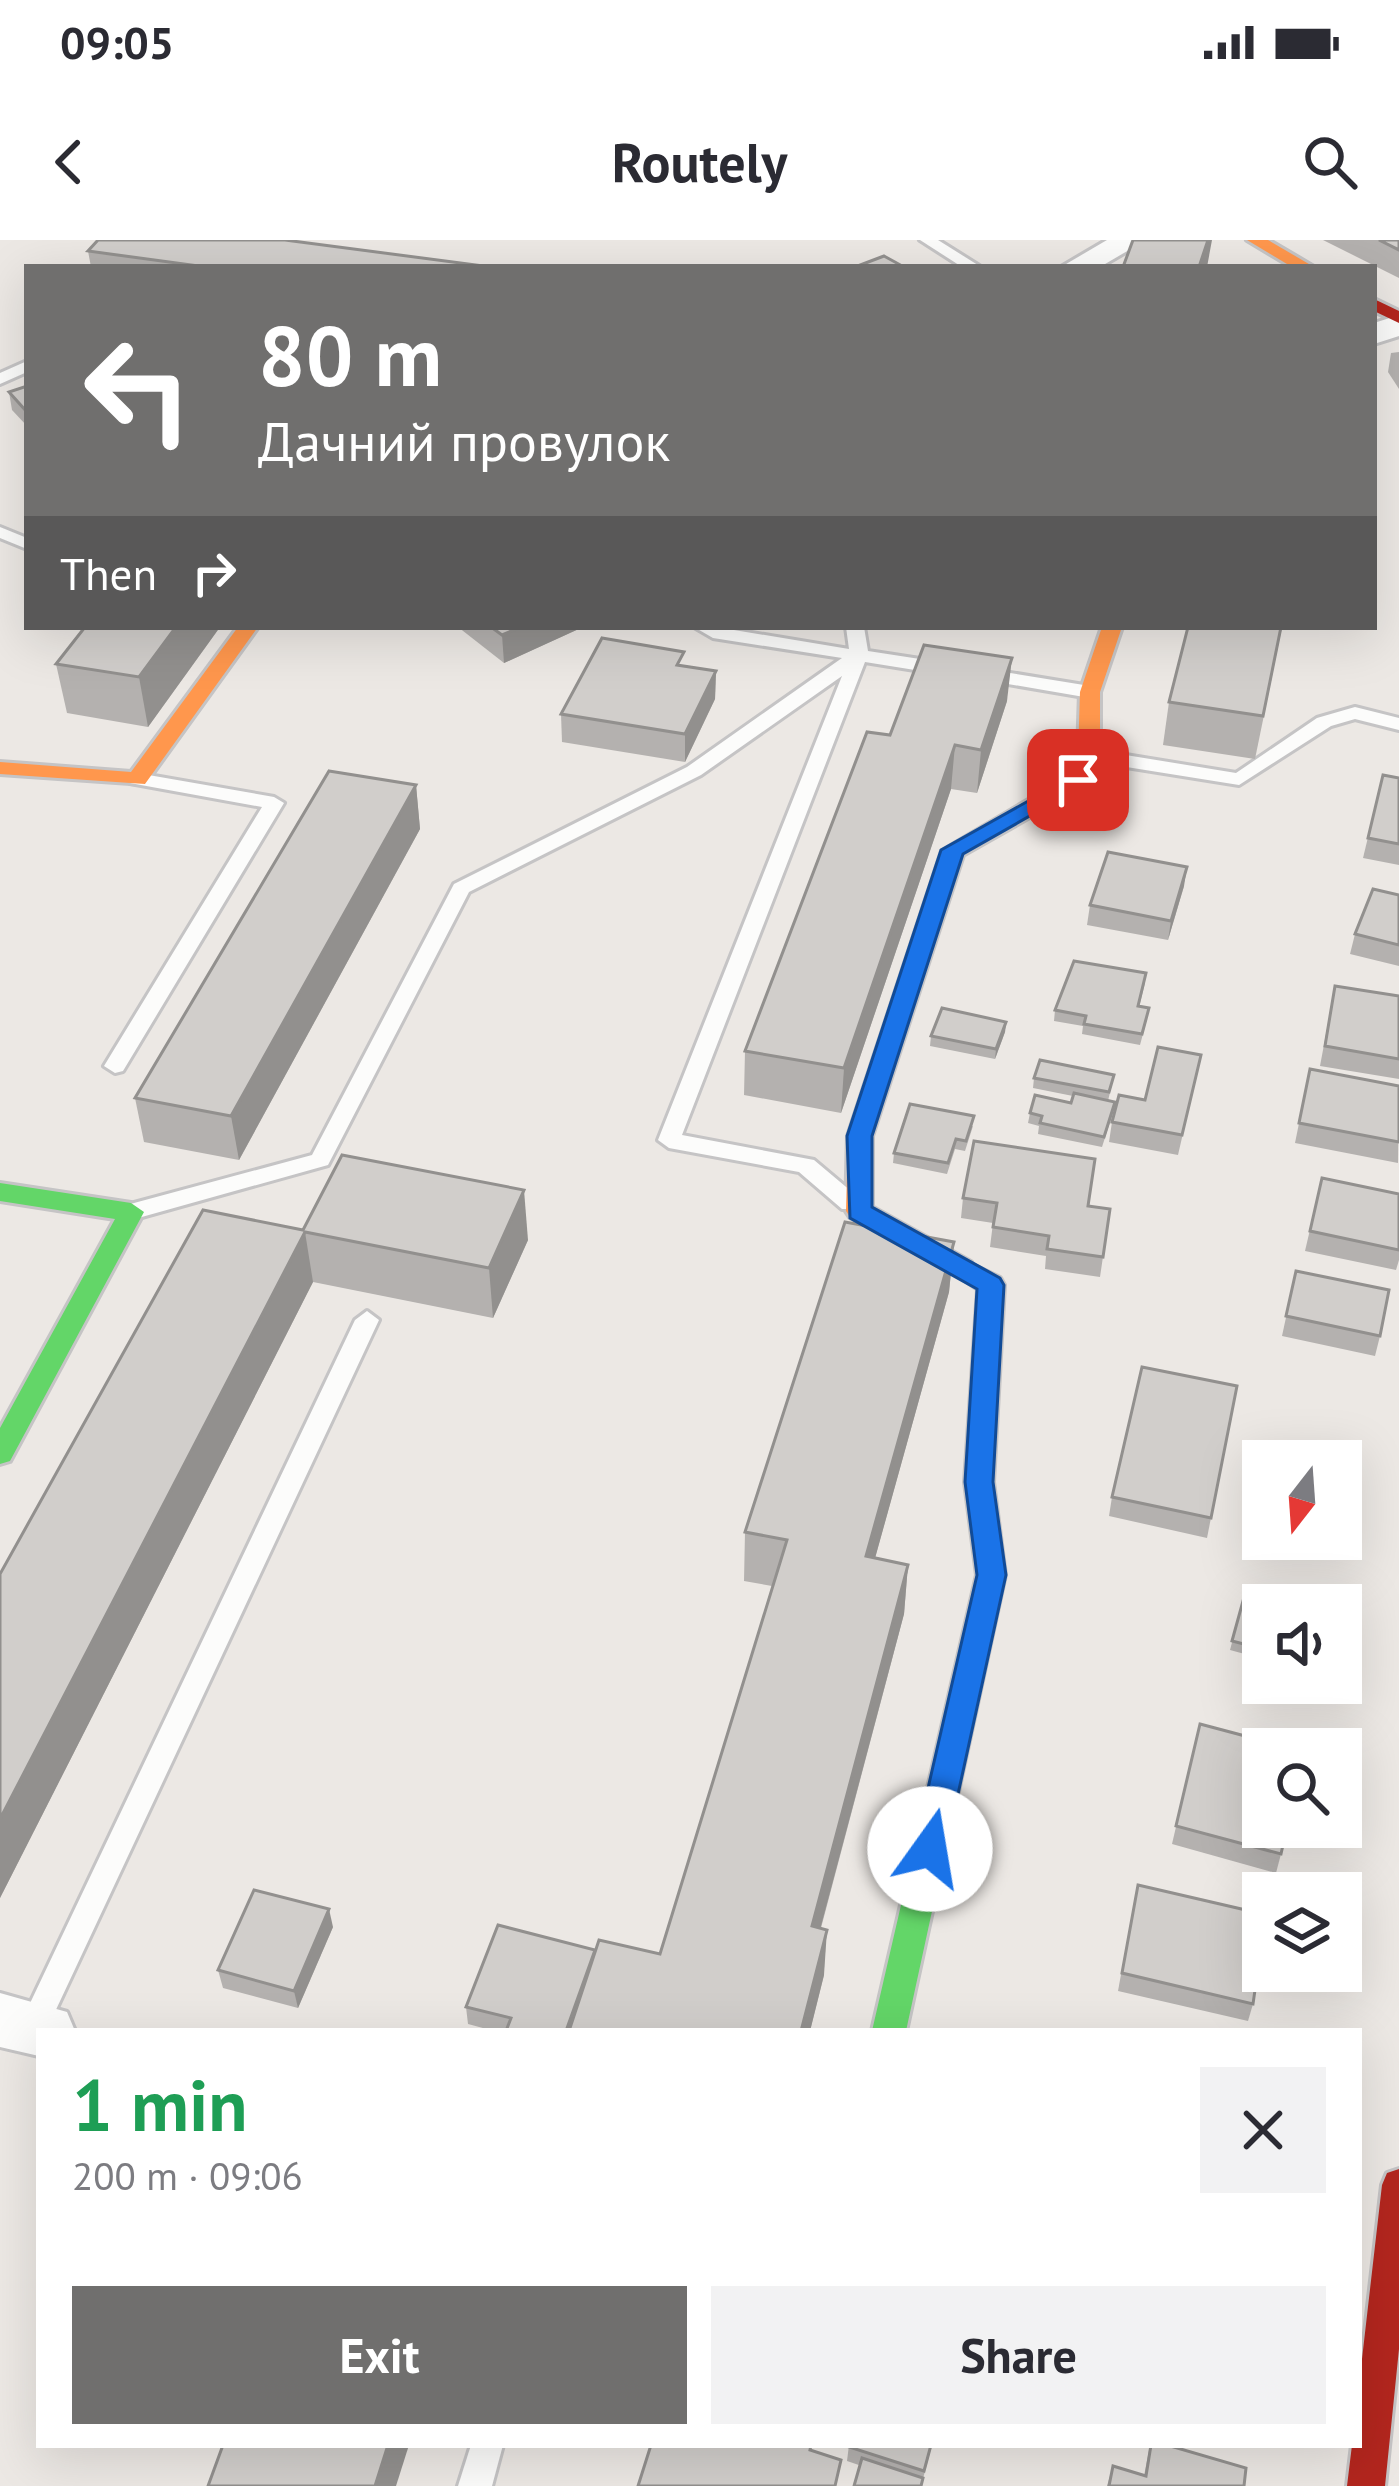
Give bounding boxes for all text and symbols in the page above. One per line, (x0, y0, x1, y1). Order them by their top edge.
text: 09:05 (60, 13, 174, 71)
text: Routely (612, 127, 787, 197)
icon: back (36, 129, 102, 195)
icon: search (1297, 129, 1363, 195)
text: 80 m (258, 300, 442, 409)
icon: left (60, 312, 216, 468)
text: Дачний провулок (258, 406, 670, 476)
icon: right (181, 540, 247, 606)
text: Then (60, 544, 157, 602)
pin (1027, 729, 1129, 831)
icon: arrive (1045, 747, 1111, 813)
north arrow (1242, 1440, 1362, 1560)
map controls (1242, 1440, 1362, 1992)
button: sound (1242, 1584, 1362, 1704)
button: search (1242, 1728, 1362, 1848)
position arrow (867, 1786, 993, 1912)
button: layers (1242, 1872, 1362, 1992)
text: 1 min (72, 2058, 248, 2151)
button: close (1200, 2067, 1326, 2193)
text: 200 m · 09:06 (72, 2150, 303, 2201)
button: Exit (72, 2286, 687, 2424)
button: Share (711, 2286, 1326, 2424)

